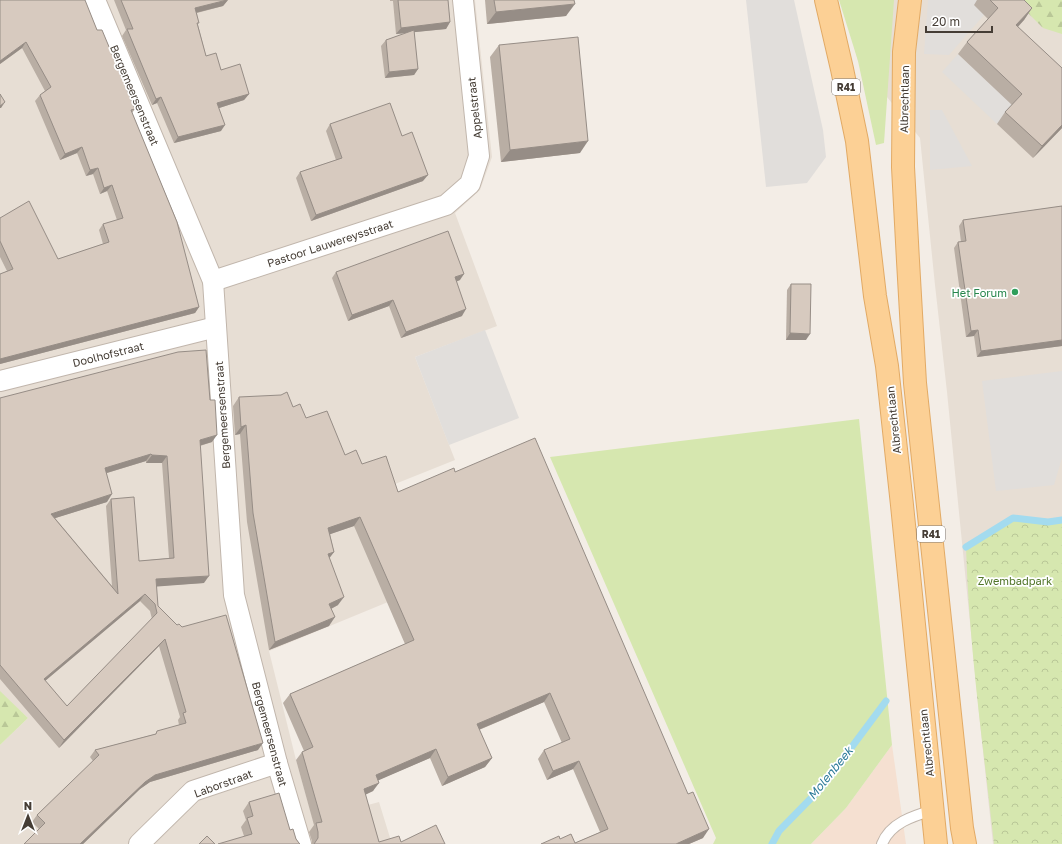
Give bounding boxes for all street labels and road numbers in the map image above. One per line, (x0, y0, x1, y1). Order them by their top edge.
street label: Bergemeersenstraat (108, 43, 162, 147)
street label: Albrechtlaan (897, 65, 911, 133)
street label: Appelstraat (464, 77, 484, 139)
road number: R41 (832, 79, 860, 95)
street label: Pastoor Lauwereysstraat (265, 216, 395, 270)
street label: Doolhofstraat (71, 339, 145, 369)
street label: Bergemeersenstraat (212, 361, 232, 469)
street label: Albrechtlaan (883, 386, 903, 454)
road number: R41 (917, 526, 945, 542)
street label: Bergemeersenstraat (250, 680, 290, 788)
street label: Albrechtlaan (916, 709, 936, 777)
street label: Laborstraat (192, 766, 254, 800)

